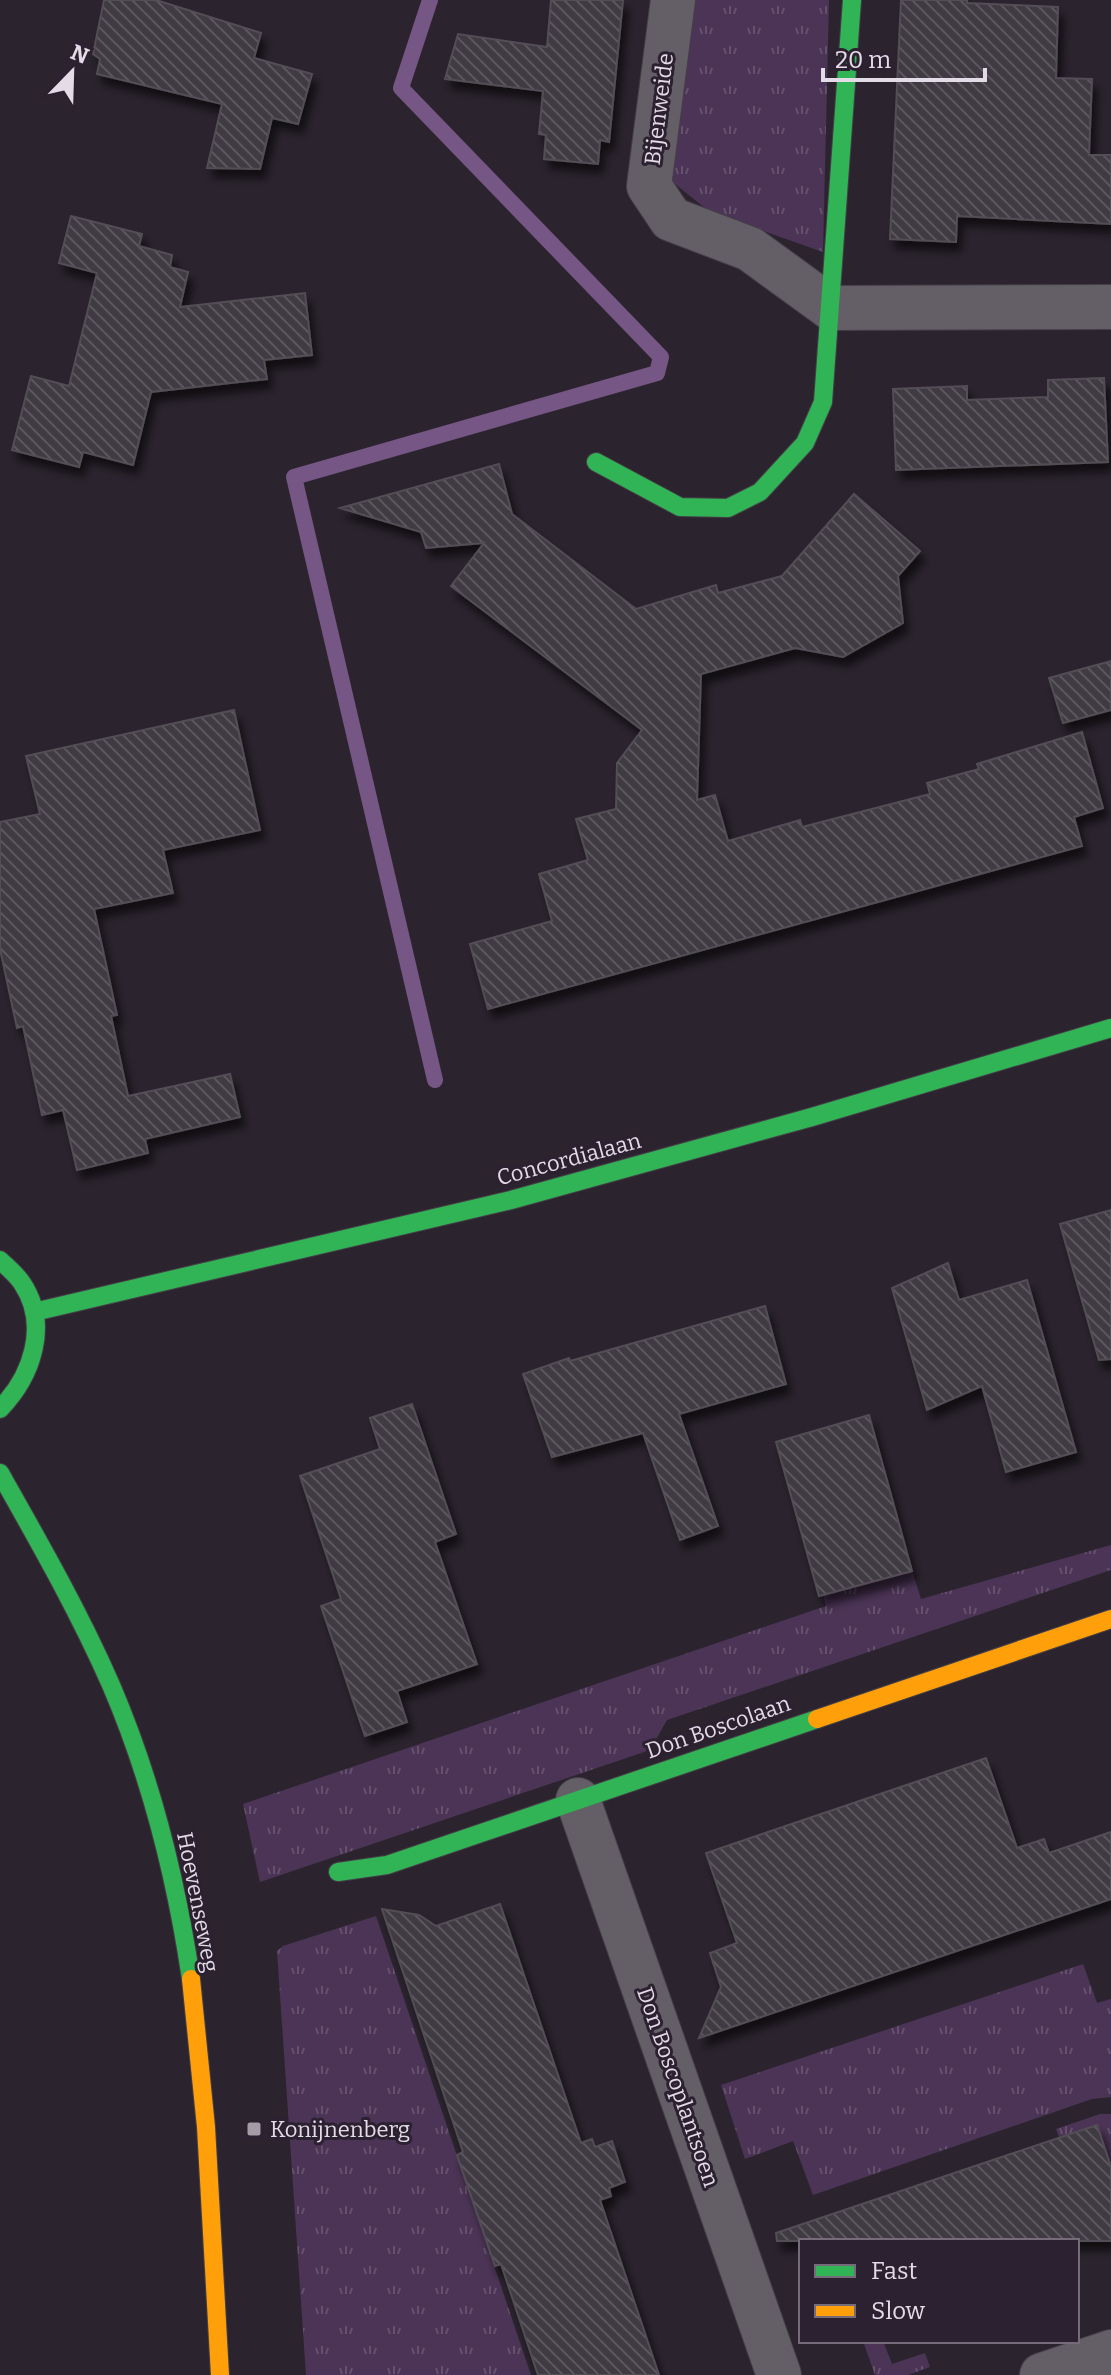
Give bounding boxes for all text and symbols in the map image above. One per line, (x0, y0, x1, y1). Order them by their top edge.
north arrow (32, 32, 112, 112)
scale bar (823, 32, 985, 82)
text: N (67, 38, 93, 70)
text: 20 m (835, 46, 891, 74)
street label: Bijenweide (639, 51, 679, 167)
street label: Concordialaan (494, 1127, 644, 1191)
street label: Don Boscolaan (642, 1690, 794, 1764)
street label: Hoevenseweg (171, 1830, 225, 1974)
street label: Don Boscoplantsoen (631, 1984, 725, 2190)
place label: Konijnenberg (270, 2116, 410, 2143)
marker: Konijnenberg (245, 2120, 263, 2138)
legend (799, 2239, 1079, 2343)
text: Fast (871, 2257, 917, 2285)
text: Slow (871, 2297, 926, 2325)

